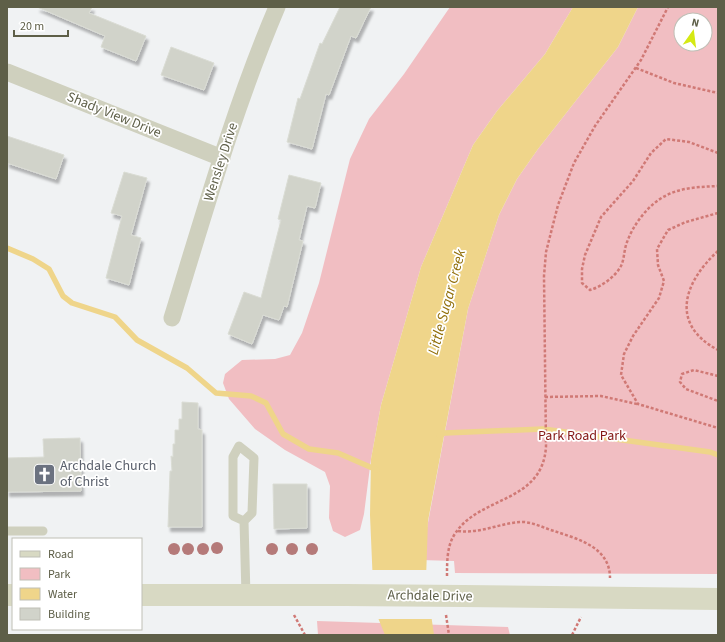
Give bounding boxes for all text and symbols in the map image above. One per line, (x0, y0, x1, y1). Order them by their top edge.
scale bar (14, 12, 68, 38)
north arrow (673, 12, 713, 52)
text: N (690, 15, 701, 31)
text: 20 m (20, 18, 44, 35)
street label: Shady View Drive (64, 87, 164, 143)
street label: Wensley Drive (199, 120, 243, 204)
water label: Little Sugar Creek (423, 246, 471, 357)
park label: Park Road Park (538, 426, 626, 446)
place label: Archdale Church of Christ (60, 456, 156, 492)
church icon: Archdale Church of Christ (31, 461, 57, 487)
legend (12, 538, 142, 630)
text: Road (48, 546, 74, 563)
text: Park (48, 566, 70, 583)
street label: Archdale Drive (387, 585, 473, 607)
text: Water (48, 586, 78, 603)
text: Building (48, 606, 90, 623)

